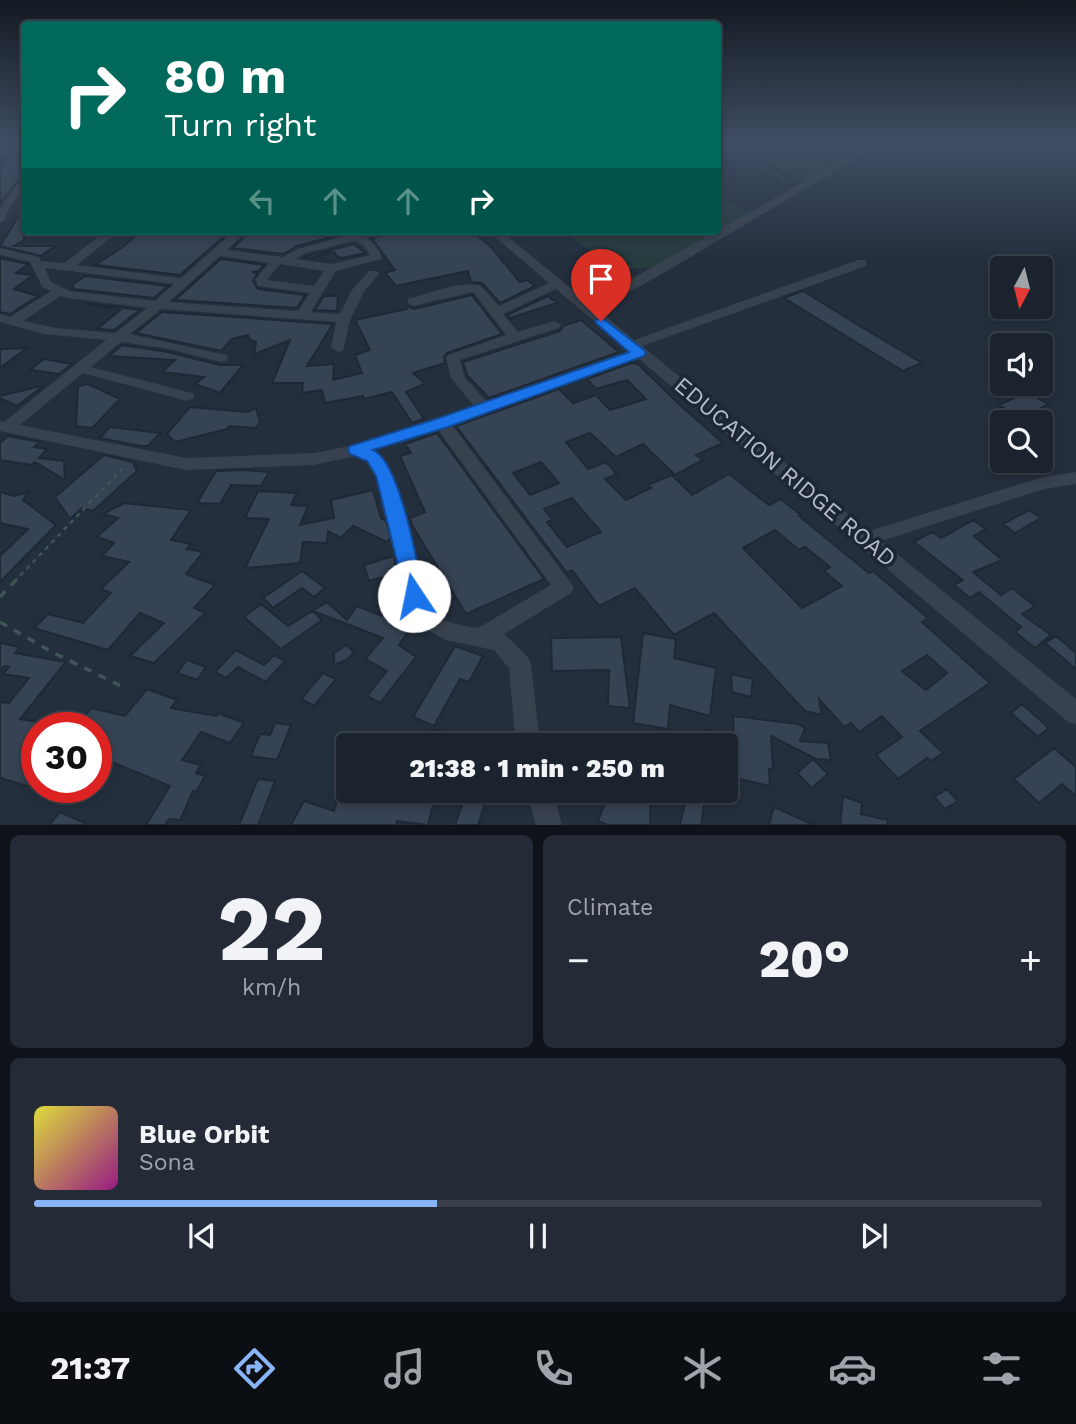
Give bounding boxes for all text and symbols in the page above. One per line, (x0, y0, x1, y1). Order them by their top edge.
text: 80 m (164, 47, 286, 105)
icon: right (49, 49, 140, 140)
text: Turn right (164, 106, 316, 144)
icon: left (243, 182, 281, 220)
icon: ahead (316, 182, 354, 220)
icon: ahead (389, 182, 427, 220)
icon: right (462, 182, 500, 220)
pin (571, 249, 631, 321)
north arrow (990, 256, 1054, 318)
map controls (990, 256, 1053, 473)
icon: arrive (582, 260, 620, 298)
button: sound (990, 333, 1053, 396)
street label: EDUCATION RIDGE ROAD (669, 371, 901, 573)
button: search (990, 410, 1053, 473)
position arrow (377, 559, 451, 633)
speed limit sign: 30 (21, 712, 112, 803)
text: 21:38 · 1 min · 250 m (409, 753, 665, 783)
text: 22 (217, 875, 326, 982)
text: Climate (567, 894, 653, 921)
text: 20° (759, 929, 850, 990)
text: − (567, 938, 590, 982)
text: + (1019, 938, 1042, 982)
text: km/h (242, 974, 301, 1001)
text: Blue Orbit (139, 1119, 269, 1149)
text: Sona (139, 1149, 195, 1176)
icon: previous (183, 1217, 221, 1255)
icon: pause (519, 1217, 557, 1255)
icon: next (855, 1217, 893, 1255)
icon: directions (230, 1344, 279, 1393)
icon: music (380, 1344, 429, 1393)
icon: phone (529, 1344, 578, 1393)
icon: climate (678, 1344, 727, 1393)
icon: car (828, 1344, 877, 1393)
icon: filters (977, 1344, 1026, 1393)
text: 21:37 (50, 1349, 130, 1387)

